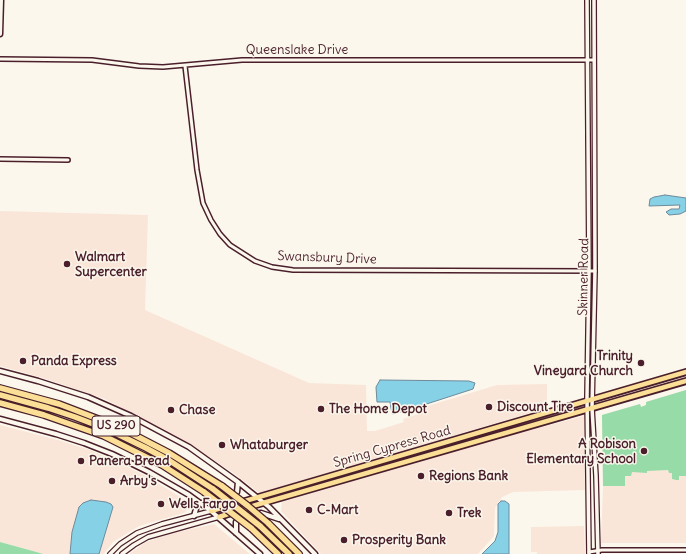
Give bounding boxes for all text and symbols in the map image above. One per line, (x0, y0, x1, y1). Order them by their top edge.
street label: Queenslake Drive (246, 42, 348, 58)
street label: Skinner Road (576, 238, 592, 316)
street label: Swansbury Drive (277, 248, 377, 268)
place label: Walmart Supercenter (75, 249, 147, 280)
marker: Walmart Supercenter (62, 259, 72, 269)
place label: Trinity Vineyard Church (534, 348, 633, 379)
place label: Panda Express (31, 353, 117, 369)
marker: Panda Express (18, 356, 28, 366)
marker: Trinity Vineyard Church (636, 358, 646, 368)
place label: Discount Tire (497, 399, 573, 415)
place label: The Home Depot (329, 401, 427, 417)
place label: Chase (179, 402, 215, 418)
marker: Discount Tire (484, 402, 494, 412)
marker: The Home Depot (316, 404, 326, 414)
marker: Chase (166, 405, 176, 415)
road number: US 290 (92, 416, 140, 436)
street label: Spring Cypress Road (332, 423, 452, 471)
place label: A Robison Elementary School (526, 436, 636, 467)
place label: Whataburger (230, 437, 308, 453)
marker: Whataburger (217, 440, 227, 450)
marker: A Robison Elementary School (639, 446, 649, 456)
place label: Panera Bread (89, 453, 170, 469)
marker: Panera Bread (76, 456, 86, 466)
place label: Regions Bank (429, 468, 508, 484)
marker: Regions Bank (416, 471, 426, 481)
place label: Arby's (120, 473, 157, 489)
marker: Arby's (107, 476, 117, 486)
place label: Wells Fargo (169, 496, 236, 512)
marker: Wells Fargo (156, 499, 166, 509)
place label: C-Mart (317, 502, 358, 518)
marker: C-Mart (304, 505, 314, 515)
place label: Trek (457, 505, 481, 521)
marker: Trek (444, 508, 454, 518)
place label: Prosperity Bank (352, 532, 446, 548)
marker: Prosperity Bank (339, 535, 349, 545)

